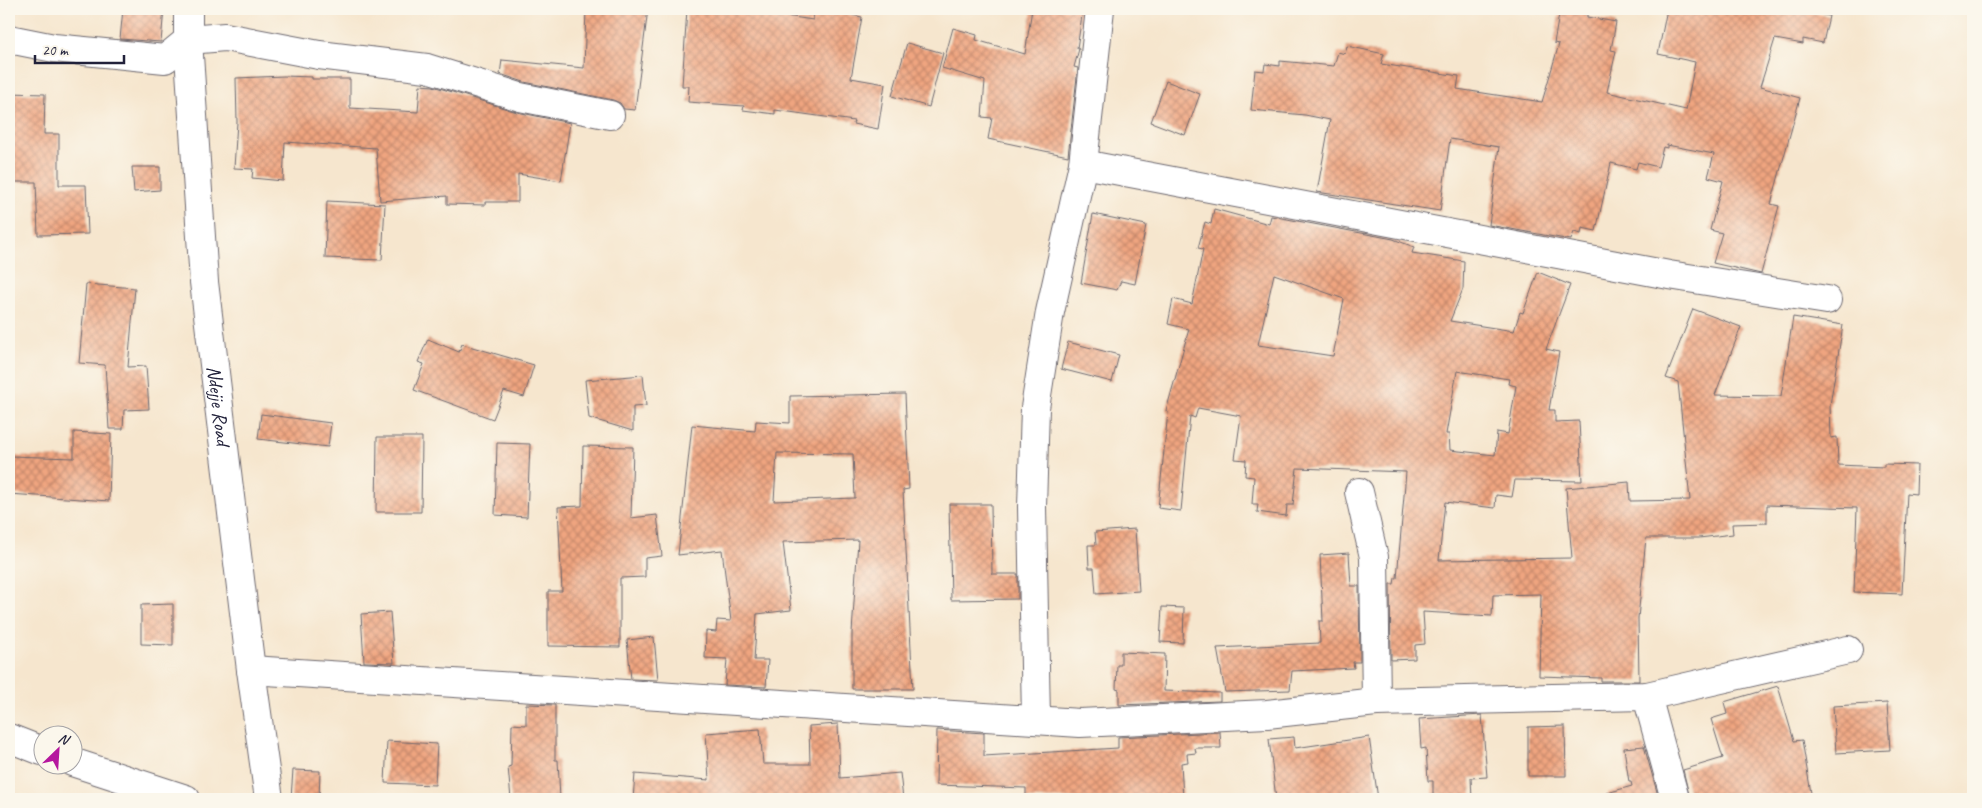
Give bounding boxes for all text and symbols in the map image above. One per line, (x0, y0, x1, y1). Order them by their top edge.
scale bar (35, 32, 124, 64)
text: 20 m (42, 41, 69, 60)
street label: Ndejje Road (202, 364, 237, 450)
north arrow (32, 726, 82, 776)
text: N (56, 729, 73, 749)

